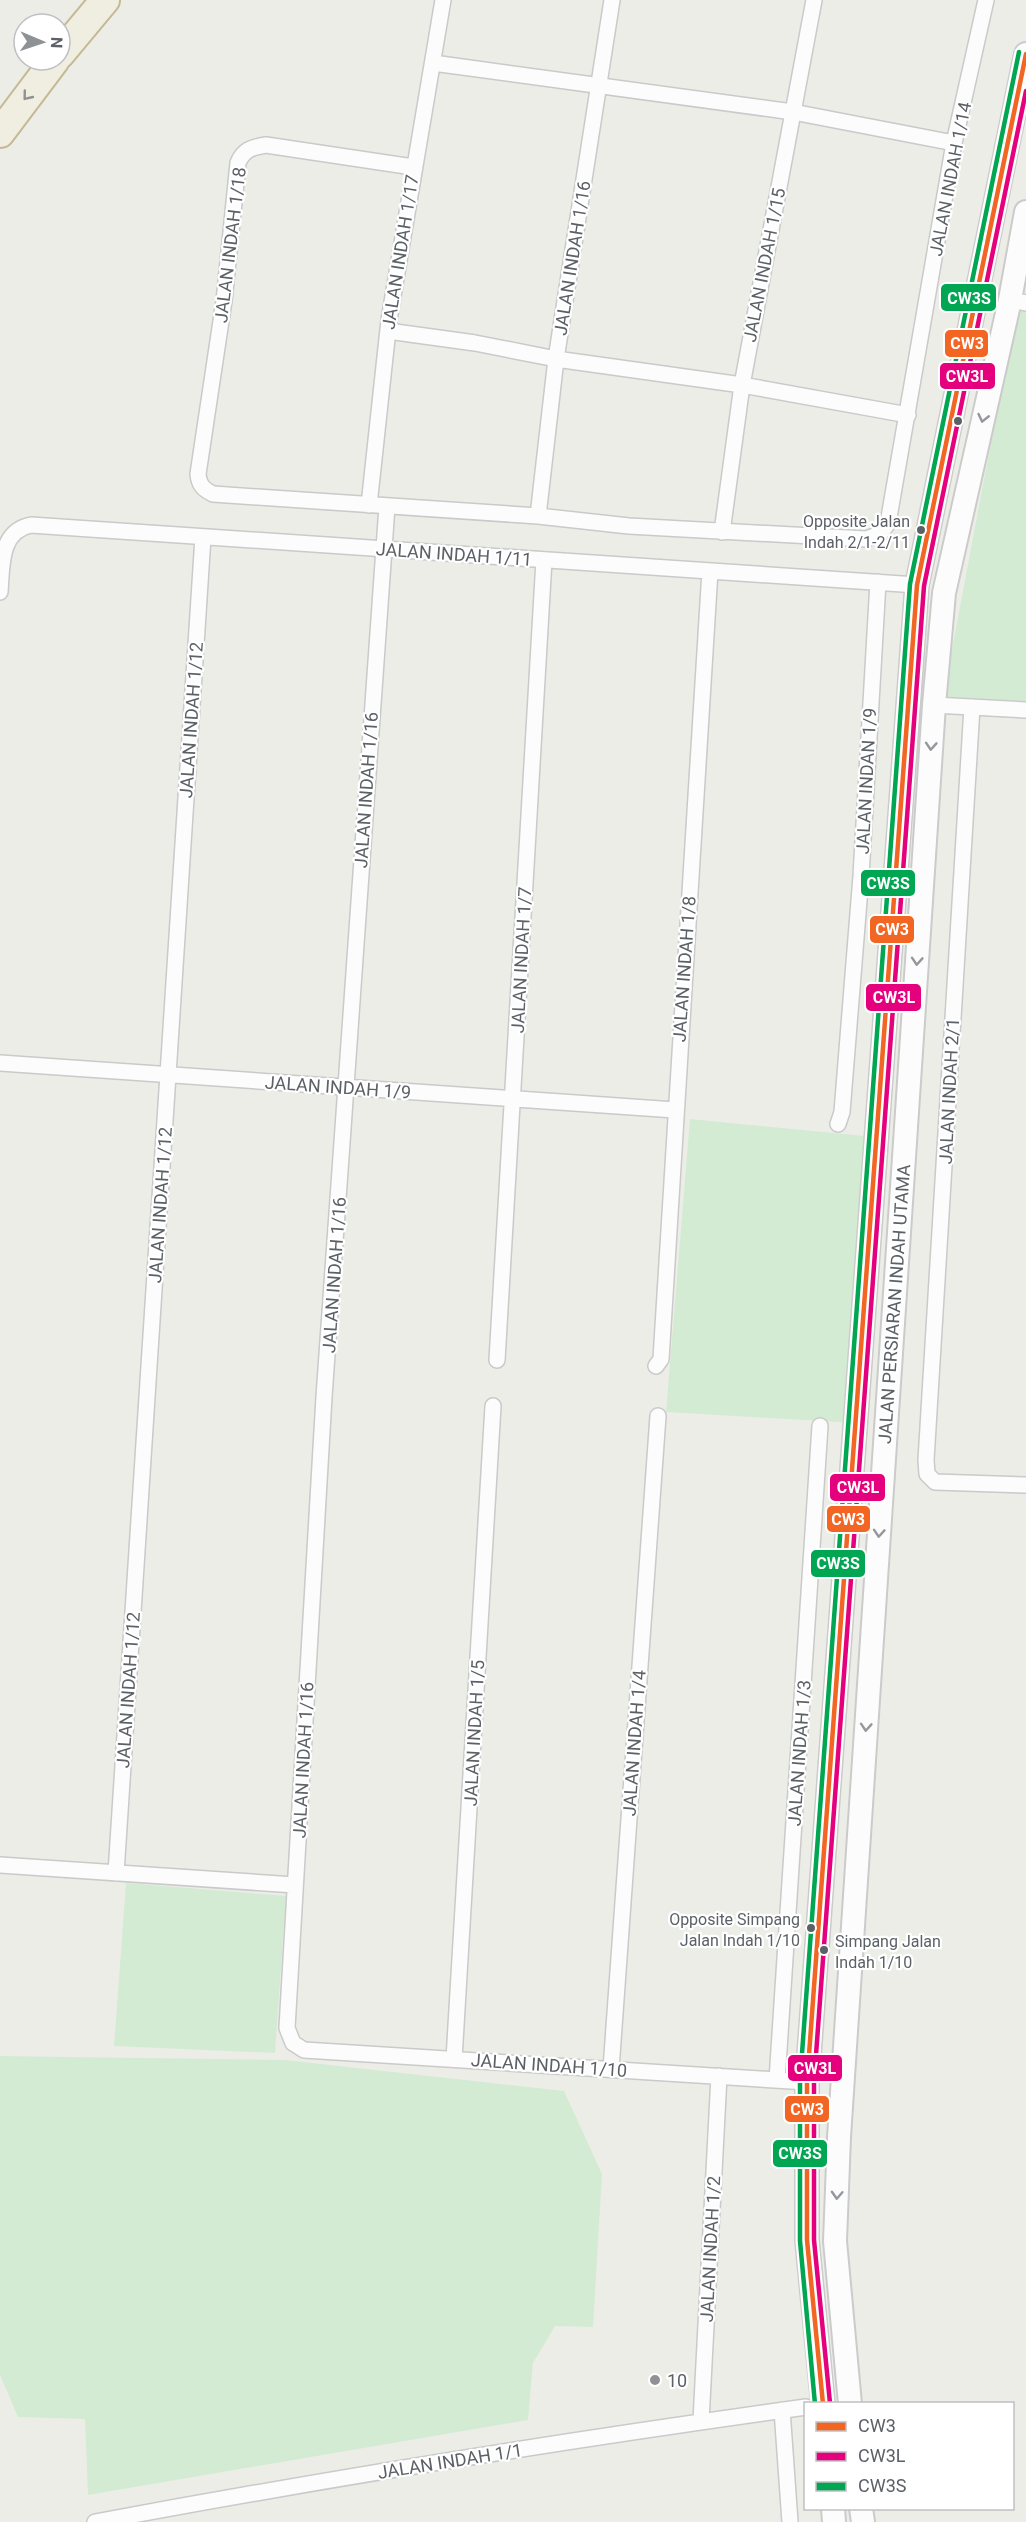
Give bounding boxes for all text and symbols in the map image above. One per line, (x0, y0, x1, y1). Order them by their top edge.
north arrow (12, 12, 72, 72)
text: N (47, 37, 66, 48)
one-way arrow (23, 89, 34, 100)
street label: JALAN INDAH 1/14 (925, 100, 975, 258)
street label: JALAN INDAH 1/18 (210, 166, 250, 324)
street label: JALAN INDAH 1/17 (377, 173, 423, 331)
street label: JALAN INDAH 1/16 (549, 179, 595, 337)
street label: JALAN INDAH 1/15 (739, 186, 789, 344)
line badge: CW3S (940, 283, 997, 312)
text: CW3S (947, 289, 991, 308)
line badge: CW3 (944, 329, 989, 358)
text: CW3 (950, 334, 984, 353)
line badge: CW3L (939, 362, 996, 390)
text: CW3L (946, 367, 988, 386)
one-way arrow (977, 413, 990, 423)
unlabelled marker (952, 415, 964, 427)
place label: Opposite Jalan Indah 2/1-2/11 (803, 512, 910, 552)
marker: Opposite Jalan Indah 2/1-2/11 (915, 524, 927, 536)
street label: JALAN INDAH 1/11 (375, 538, 533, 570)
street label: JALAN INDAH 1/12 (175, 641, 207, 799)
street label: JALAN INDAN 1/9 (852, 707, 880, 855)
street label: JALAN INDAH 1/16 (350, 711, 382, 869)
one-way arrow (925, 741, 938, 750)
line badge: CW3S (860, 869, 916, 897)
text: CW3S (866, 874, 910, 893)
street label: JALAN INDAH 1/7 (507, 886, 535, 1034)
street label: JALAN INDAH 1/8 (668, 895, 700, 1043)
line badge: CW3 (869, 915, 915, 944)
text: CW3 (875, 920, 909, 939)
one-way arrow (911, 957, 924, 966)
line badge: CW3L (865, 983, 922, 1012)
text: CW3L (873, 988, 915, 1007)
street label: JALAN INDAH 2/1 (935, 1017, 963, 1165)
street label: JALAN INDAH 1/9 (264, 1071, 412, 1103)
street label: JALAN INDAH 1/12 (144, 1126, 176, 1284)
street label: JALAN PERSIARAN INDAH UTAMA (874, 1163, 914, 1444)
street label: JALAN INDAH 1/16 (318, 1196, 350, 1354)
line badge: CW3L (829, 1473, 886, 1502)
text: CW3L (837, 1478, 879, 1497)
line badge: CW3 (826, 1505, 871, 1533)
text: CW3 (831, 1510, 865, 1529)
one-way arrow (873, 1528, 886, 1537)
line badge: CW3S (810, 1549, 866, 1578)
text: CW3S (816, 1554, 860, 1573)
street label: JALAN INDAH 1/12 (112, 1611, 144, 1769)
street label: JALAN INDAH 1/5 (460, 1659, 488, 1807)
street label: JALAN INDAH 1/4 (618, 1669, 650, 1817)
street label: JALAN INDAH 1/3 (783, 1679, 815, 1827)
street label: JALAN INDAH 1/16 (288, 1681, 318, 1839)
one-way arrow (860, 1723, 873, 1732)
place label: Opposite Simpang Jalan Indah 1/10 (669, 1910, 800, 1950)
marker: Opposite Simpang Jalan Indah 1/10 (805, 1922, 817, 1934)
place label: Simpang Jalan Indah 1/10 (835, 1932, 941, 1972)
marker: Simpang Jalan Indah 1/10 (818, 1944, 830, 1956)
street label: JALAN INDAH 1/10 (470, 2049, 628, 2081)
line badge: CW3L (787, 2054, 843, 2082)
text: CW3L (794, 2059, 836, 2078)
line badge: CW3 (784, 2095, 830, 2123)
text: CW3 (790, 2100, 824, 2119)
line badge: CW3S (772, 2139, 828, 2168)
text: CW3S (778, 2144, 822, 2163)
street label: JALAN INDAH 1/2 (696, 2175, 724, 2323)
one-way arrow (830, 2191, 843, 2200)
place label: 10 (667, 2370, 687, 2391)
marker: 10 (648, 2373, 662, 2387)
legend (804, 2402, 1014, 2510)
text: CW3 (858, 2415, 896, 2436)
street label: JALAN INDAH 1/1 (376, 2439, 524, 2483)
text: CW3L (858, 2445, 906, 2466)
text: CW3S (858, 2475, 907, 2496)

